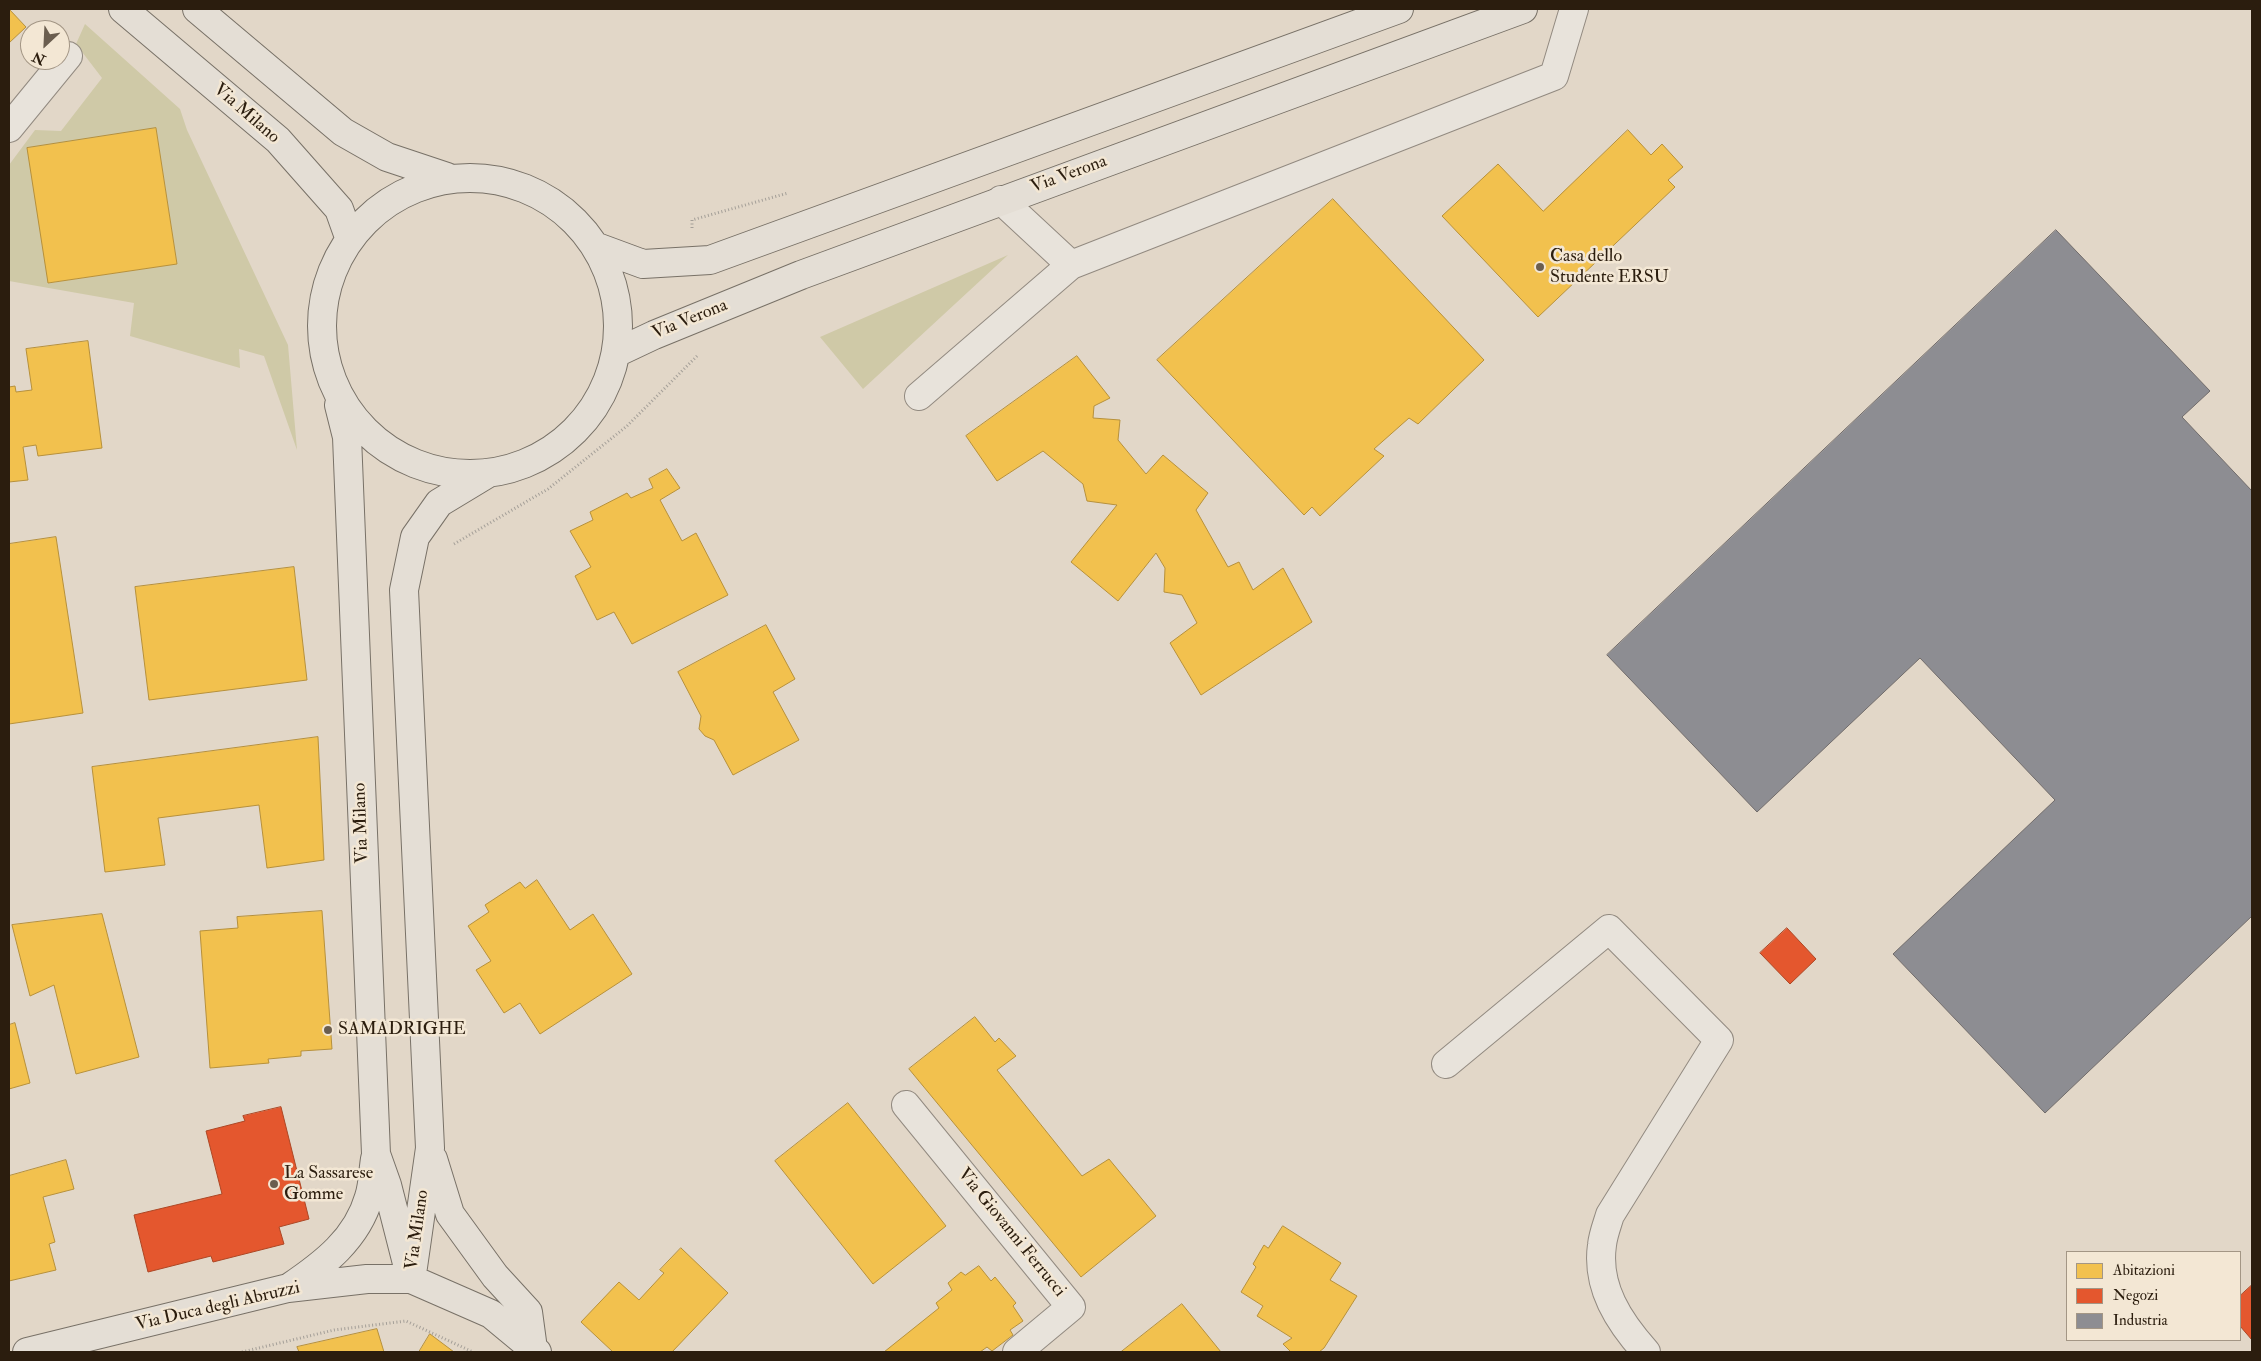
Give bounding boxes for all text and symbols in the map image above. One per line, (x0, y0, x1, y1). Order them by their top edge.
north arrow (20, 20, 70, 70)
text: N (30, 48, 48, 68)
street label: Via Milano (208, 79, 284, 149)
street label: Via Verona (1028, 151, 1110, 199)
place label: Casa dello Studente ERSU (1550, 246, 1669, 288)
marker: Casa dello Studente ERSU (1534, 261, 1546, 273)
street label: Via Verona (649, 295, 731, 345)
street label: Via Milano (350, 782, 374, 864)
place label: SAMADRIGHE (338, 1019, 466, 1041)
marker: SAMADRIGHE (322, 1024, 334, 1036)
place label: La Sassarese Gomme (284, 1163, 373, 1206)
street label: Via Giovanni Ferrucci (952, 1164, 1070, 1302)
marker: La Sassarese Gomme (268, 1178, 280, 1190)
street label: Via Milano (402, 1189, 434, 1271)
legend (2066, 1251, 2241, 1341)
text: Abitazioni (2113, 1261, 2175, 1280)
street label: Via Duca degli Abruzzi (134, 1278, 302, 1336)
text: Negozi (2113, 1286, 2158, 1305)
text: Industria (2113, 1311, 2168, 1330)

